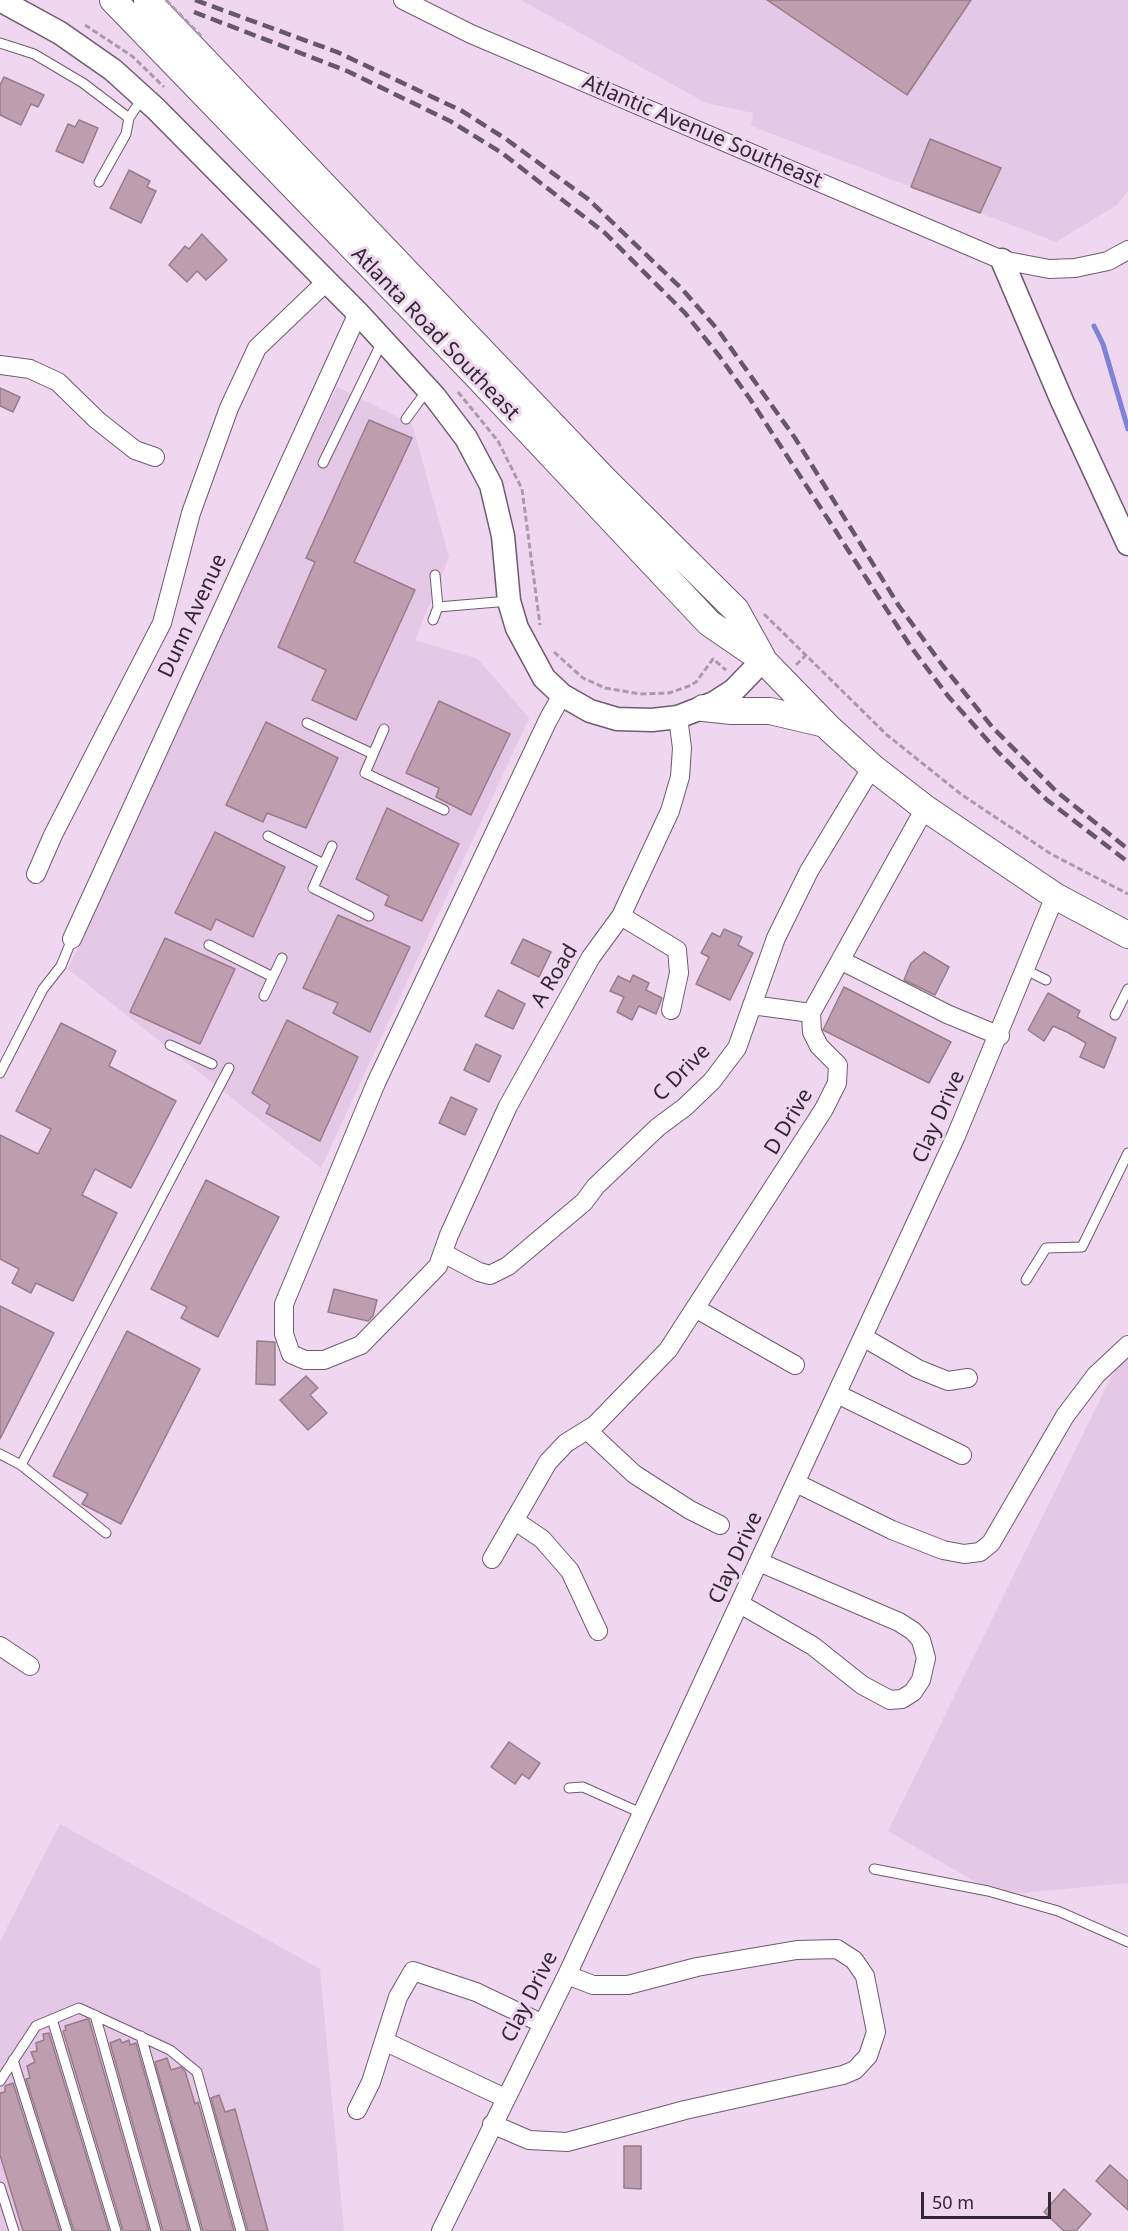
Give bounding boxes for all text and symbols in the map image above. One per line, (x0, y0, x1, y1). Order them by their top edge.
street label: Atlantic Avenue Southeast (578, 70, 826, 194)
street label: Atlanta Road Southeast (346, 242, 524, 426)
street label: Dunn Avenue (153, 550, 233, 682)
street label: A Road (526, 940, 584, 1012)
street label: C Drive (648, 1039, 716, 1107)
street label: Clay Drive (907, 1067, 971, 1167)
street label: D Drive (759, 1084, 819, 1160)
street label: Clay Drive (704, 1508, 768, 1608)
street label: Clay Drive (496, 1947, 564, 2047)
scale bar (924, 2180, 1054, 2218)
text: 50 m (932, 2190, 974, 2214)

